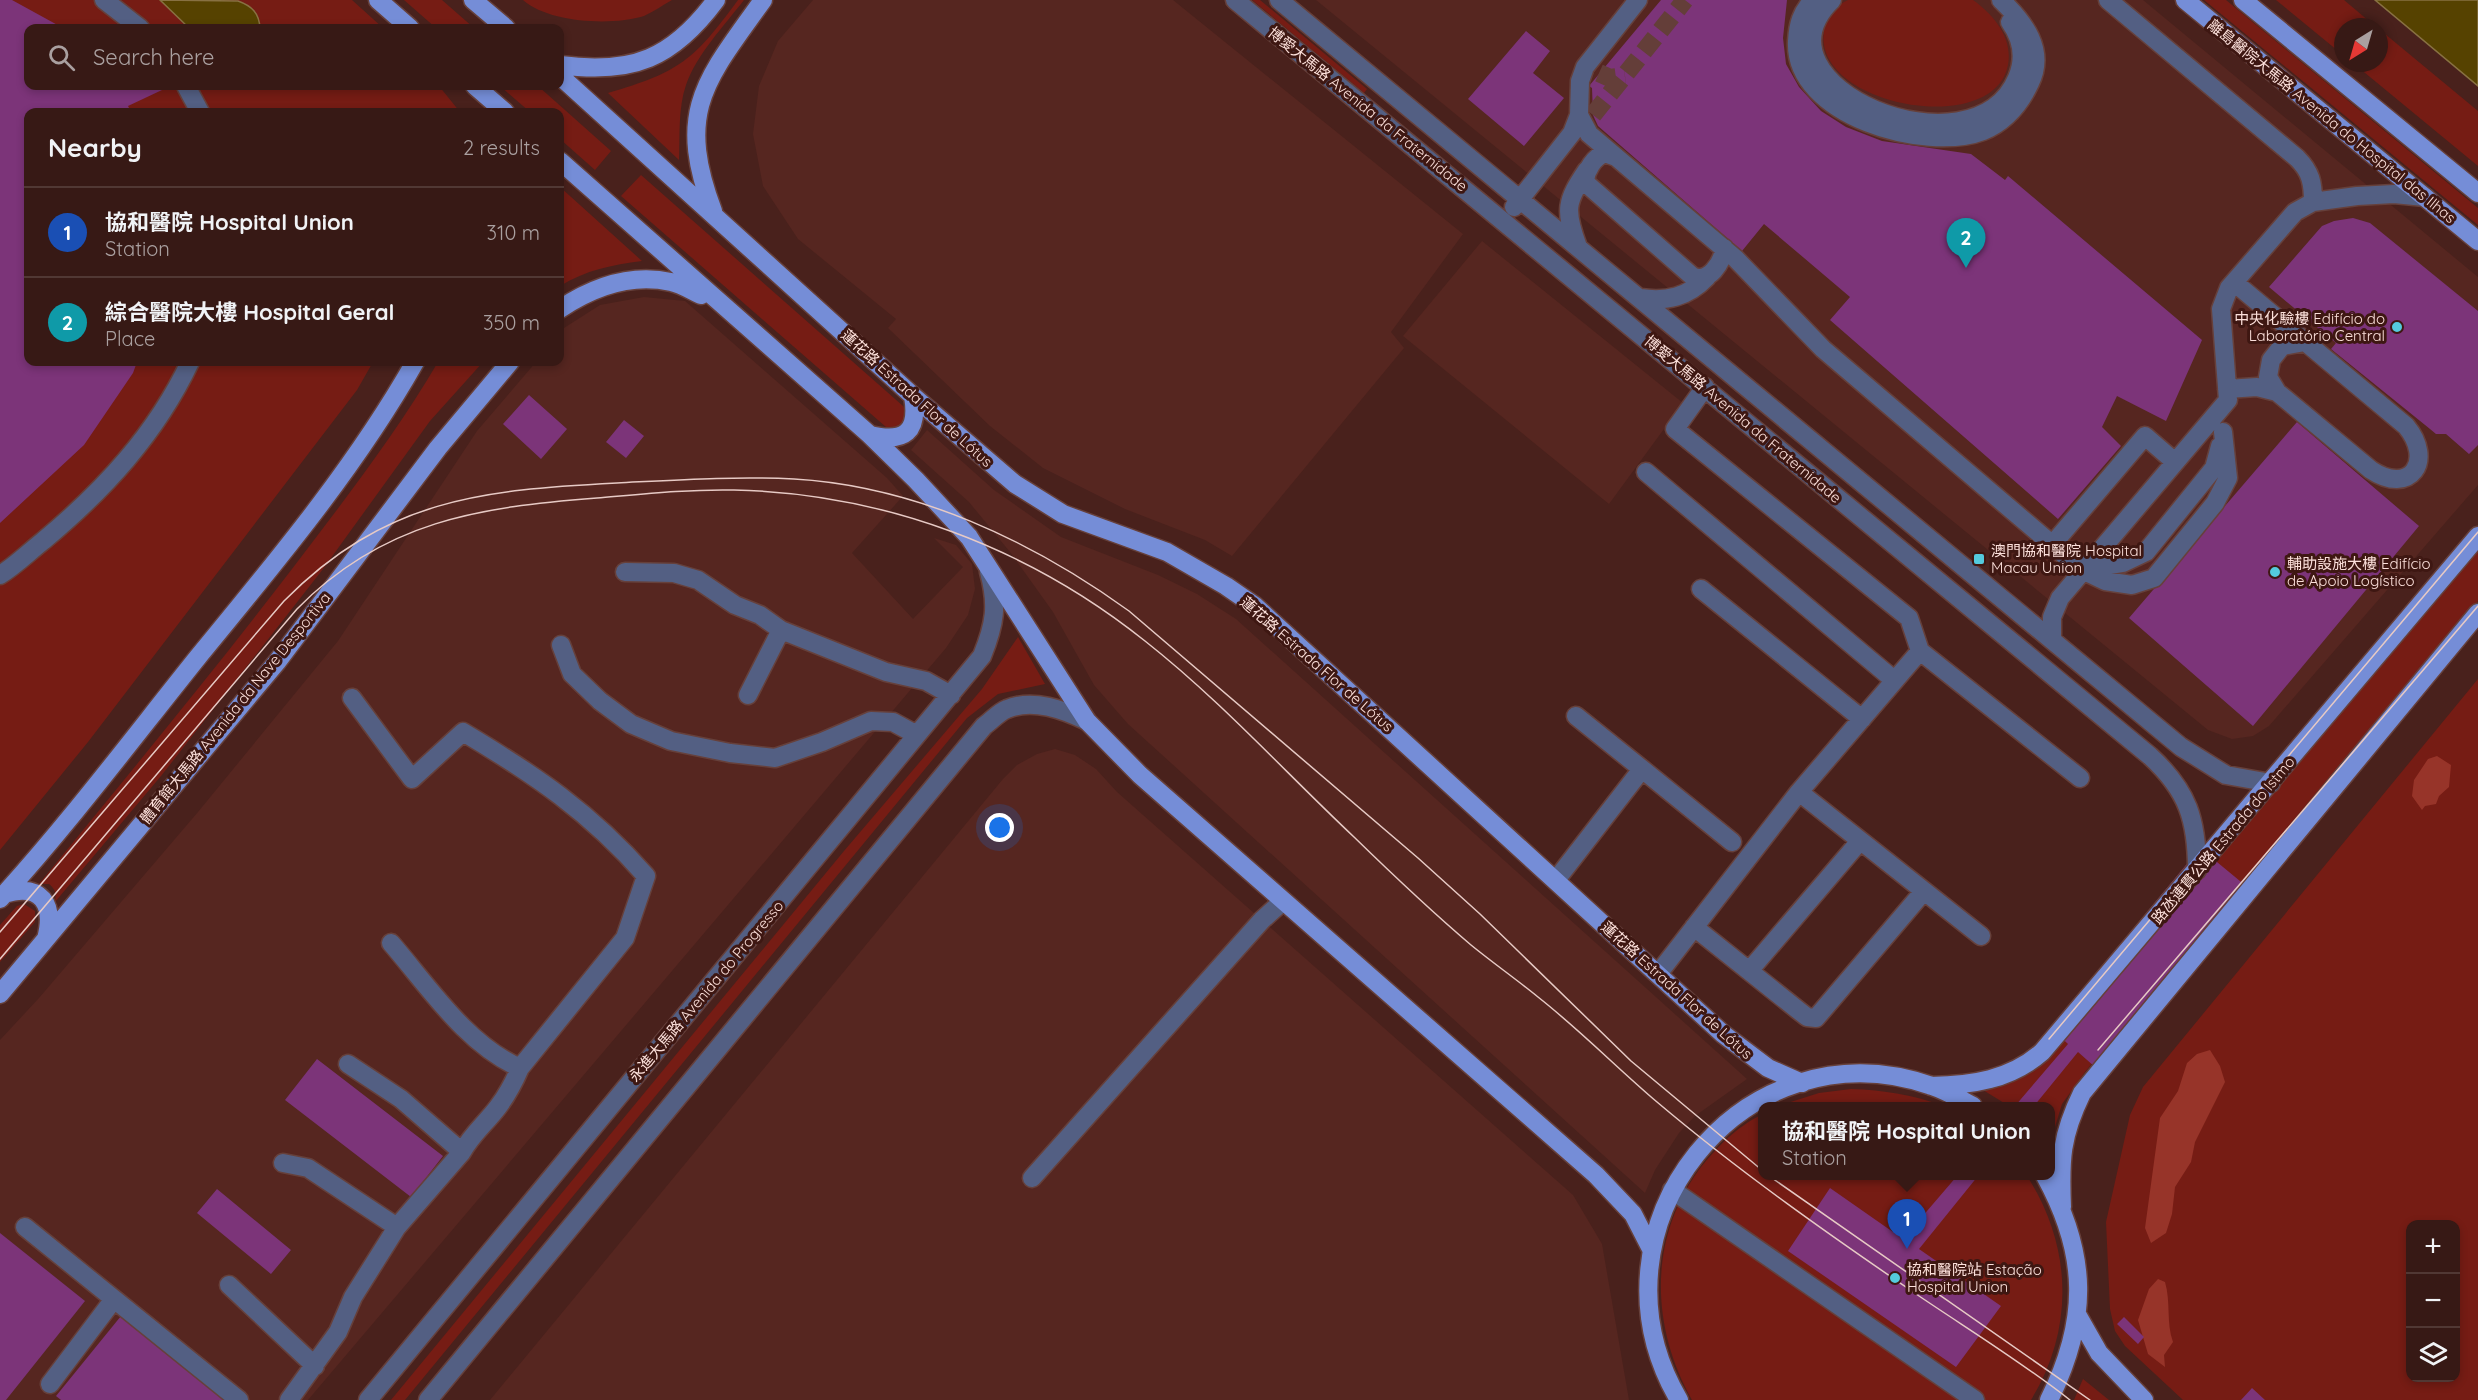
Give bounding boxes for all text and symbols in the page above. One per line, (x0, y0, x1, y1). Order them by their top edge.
street label: 離島醫院大馬路 Avenida do Hospital das Ilhas (2204, 15, 2460, 227)
north arrow (2334, 18, 2388, 72)
street label: 博愛大馬路 Avenida da Fraternidade (1264, 23, 1472, 195)
search box (24, 24, 564, 90)
icon: search (45, 41, 78, 74)
text: Search here (93, 43, 214, 71)
text: Nearby (48, 131, 142, 164)
text: 2 results (463, 135, 540, 160)
text: 協和醫院 Hospital Union (105, 208, 354, 236)
pin: 2 (1946, 218, 1986, 268)
text: 1 (64, 220, 71, 245)
text: 310 m (487, 220, 540, 245)
text: Station (105, 236, 170, 261)
text: 綜合醫院大樓 Hospital Geral (105, 298, 395, 326)
place label: 中央化驗樓 Edifício do Laboratório Central (2234, 309, 2385, 345)
text: 2 (62, 310, 73, 335)
text: 350 m (483, 310, 540, 335)
marker: 中央化驗樓 Edifício do Laboratório Central (2390, 320, 2404, 334)
street label: 蓮花路 Estrada Flor de Lótus (838, 325, 996, 471)
text: Place (105, 326, 155, 351)
street label: 博愛大馬路 Avenida da Fraternidade (1641, 331, 1845, 507)
place label: 澳門協和醫院 Hospital Macau Union (1991, 541, 2142, 577)
marker: 澳門協和醫院 Hospital Macau Union (1972, 552, 1986, 566)
place label: 輔助設施大樓 Edifício de Apoio Logístico (2287, 554, 2431, 590)
marker: 輔助設施大樓 Edifício de Apoio Logístico (2268, 565, 2282, 579)
street label: 體育館大馬路 Avenida da Nave Desportiva (136, 589, 334, 827)
street label: 蓮花路 Estrada Flor de Lótus (1237, 592, 1397, 736)
street label: 路氹連貫公路 Estrada do Istmo (2147, 752, 2299, 928)
your location (985, 813, 1014, 842)
street label: 永進大馬路 Avenida do Progresso (624, 896, 788, 1086)
street label: 蓮花路 Estrada Flor de Lótus (1598, 917, 1756, 1063)
popup (1758, 1102, 2055, 1180)
text: 協和醫院 Hospital Union (1782, 1117, 2031, 1145)
text: Station (1782, 1145, 1847, 1170)
pin: 1 (1888, 1200, 1926, 1249)
map controls (2406, 1220, 2460, 1382)
button: + (2406, 1220, 2460, 1274)
place label: 協和醫院站 Estação Hospital Union (1907, 1260, 2042, 1296)
marker: 協和醫院站 Estação Hospital Union (1888, 1271, 1902, 1285)
button: − (2406, 1274, 2460, 1328)
button: layers (2406, 1328, 2460, 1382)

